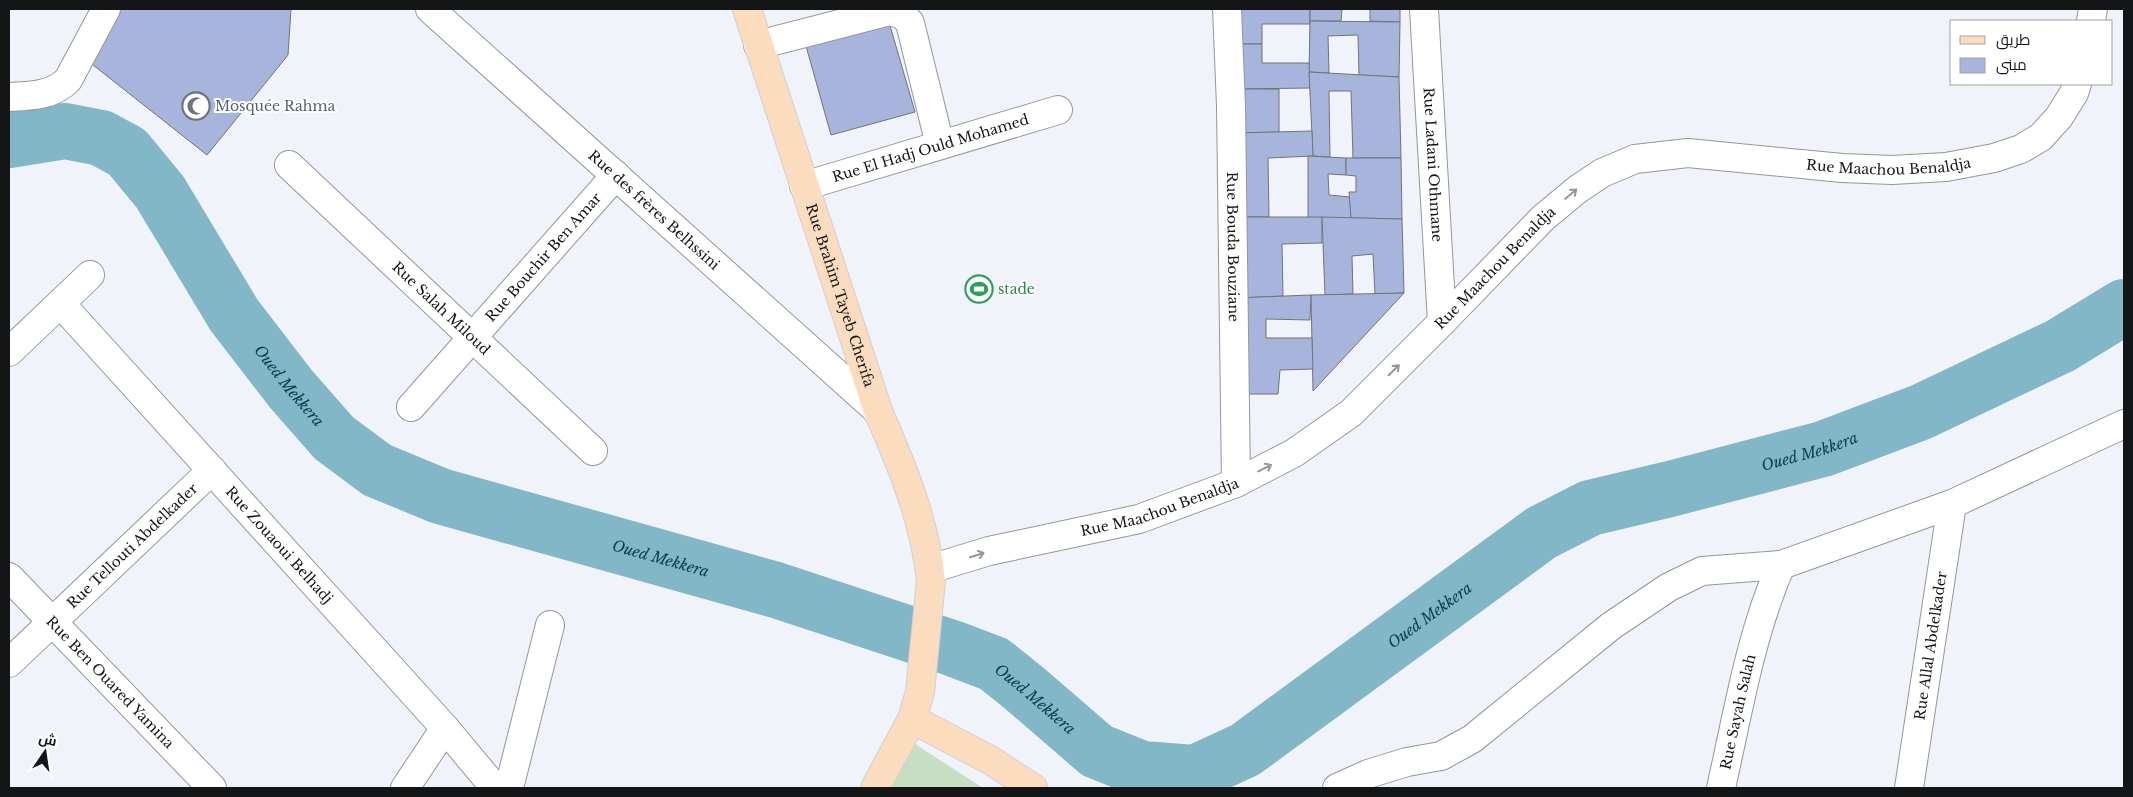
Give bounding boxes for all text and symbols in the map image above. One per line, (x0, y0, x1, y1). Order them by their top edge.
legend (1950, 20, 2113, 85)
text: طريق (1996, 30, 2030, 50)
text: مبنى (1996, 55, 2027, 75)
street label: Rue Ladani Othmane (1420, 87, 1446, 243)
mosque icon: Mosquée Rahma (181, 91, 211, 121)
place label: Mosquée Rahma (215, 97, 335, 115)
street label: Rue El Hadj Ould Mohamed (830, 110, 1031, 186)
street label: Rue des frères Belhssini (585, 146, 724, 274)
street label: Rue Maachou Benaldja (1805, 153, 1973, 179)
street label: Rue Bouda Bouziane (1223, 172, 1243, 322)
street label: Rue Bouchir Ben Amar (482, 189, 605, 325)
one-way arrow (1564, 189, 1577, 200)
street label: Rue Brahim Tayeb Cherifa (802, 201, 879, 389)
street label: Rue Maachou Benaldja (1431, 202, 1559, 333)
street label: Rue Salah Miloud (388, 258, 494, 359)
sports icon: stade (964, 274, 994, 304)
place label: stade (998, 280, 1035, 298)
water label: Oued Mekkera (251, 341, 329, 430)
one-way arrow (1387, 365, 1399, 377)
water label: Oued Mekkera (1759, 427, 1860, 474)
one-way arrow (1257, 463, 1272, 472)
street label: Rue Maachou Benaldja (1079, 474, 1241, 540)
street label: Rue Tellouti Abdelkader (63, 479, 202, 612)
street label: Rue Zouaoui Belhadj (222, 483, 337, 607)
water label: Oued Mekkera (610, 535, 711, 580)
one-way arrow (968, 550, 984, 559)
street label: Rue Allal Abdelkader (1910, 570, 1951, 721)
water label: Oued Mekkera (1384, 578, 1475, 652)
street label: Rue Ben Ouared Yamina (42, 612, 178, 752)
street label: Rue Sayah Salah (1716, 652, 1760, 771)
water label: Oued Mekkera (991, 659, 1080, 738)
north arrow (20, 727, 70, 777)
text: ش (37, 729, 59, 750)

